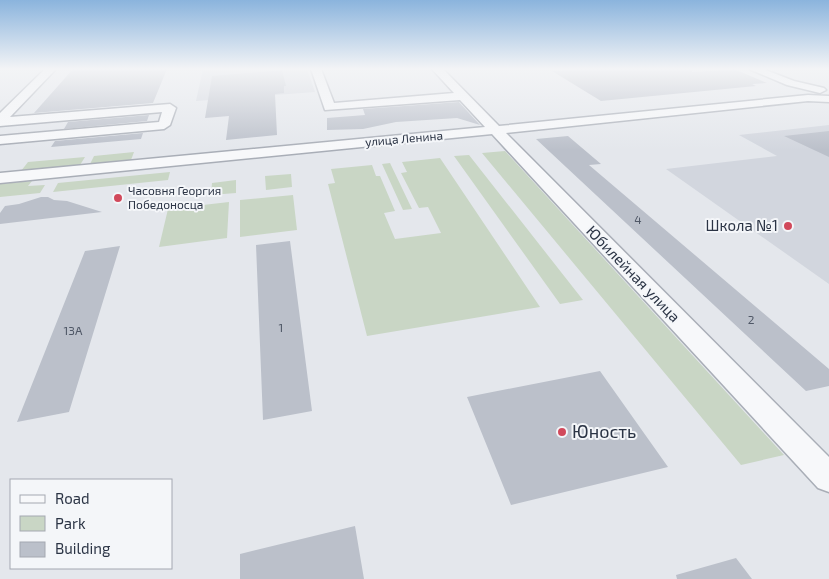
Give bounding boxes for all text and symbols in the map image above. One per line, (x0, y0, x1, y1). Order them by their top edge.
street label: улица Ленина (364, 128, 444, 149)
place label: Часовня Георгия Победоносца (128, 183, 221, 211)
marker: Часовня Георгия Победоносца (112, 192, 124, 204)
house number: 4 (634, 212, 642, 226)
place label: Школа №1 (706, 216, 778, 234)
marker: Школа №1 (782, 220, 794, 232)
street label: Юбилейная улица (582, 221, 684, 326)
house number: 2 (748, 312, 755, 326)
house number: 1 (279, 320, 283, 334)
house number: 13А (64, 323, 83, 337)
place label: Юность (572, 420, 636, 442)
marker: Юность (556, 426, 568, 438)
legend (10, 479, 172, 569)
text: Road (55, 489, 90, 507)
text: Park (55, 514, 86, 532)
text: Building (55, 539, 111, 557)

